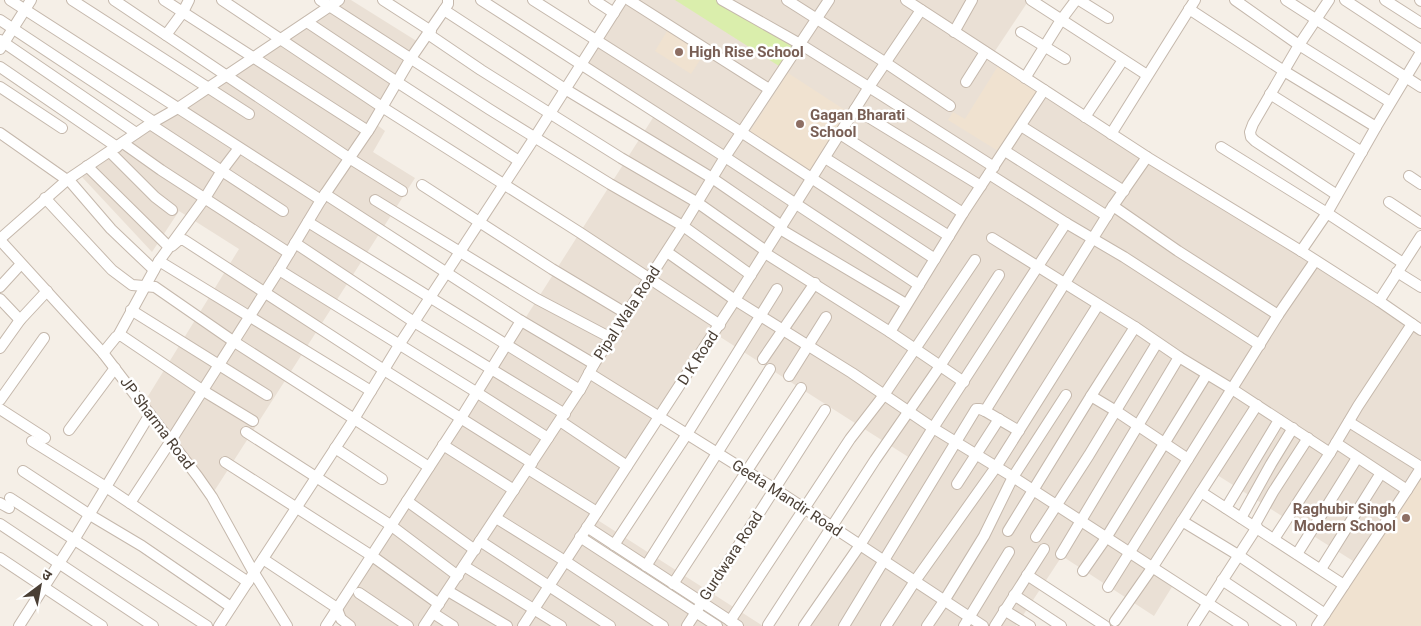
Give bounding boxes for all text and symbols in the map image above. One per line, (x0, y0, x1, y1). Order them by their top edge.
place label: High Rise School (689, 43, 804, 61)
marker: High Rise School (673, 46, 685, 58)
place label: Gagan Bharati School (810, 106, 905, 141)
marker: Gagan Bharati School (794, 118, 806, 130)
street label: Pipal Wala Road (590, 263, 664, 363)
street label: D K Road (674, 327, 722, 389)
street label: JP Sharma Road (116, 373, 198, 473)
street label: Geeta Mandir Road (729, 456, 845, 540)
place label: Raghubir Singh Modern School (1293, 500, 1396, 535)
street label: Gurdwara Road (696, 508, 766, 604)
marker: Raghubir Singh Modern School (1400, 512, 1412, 524)
north arrow (15, 561, 65, 611)
text: उ (39, 566, 55, 584)

